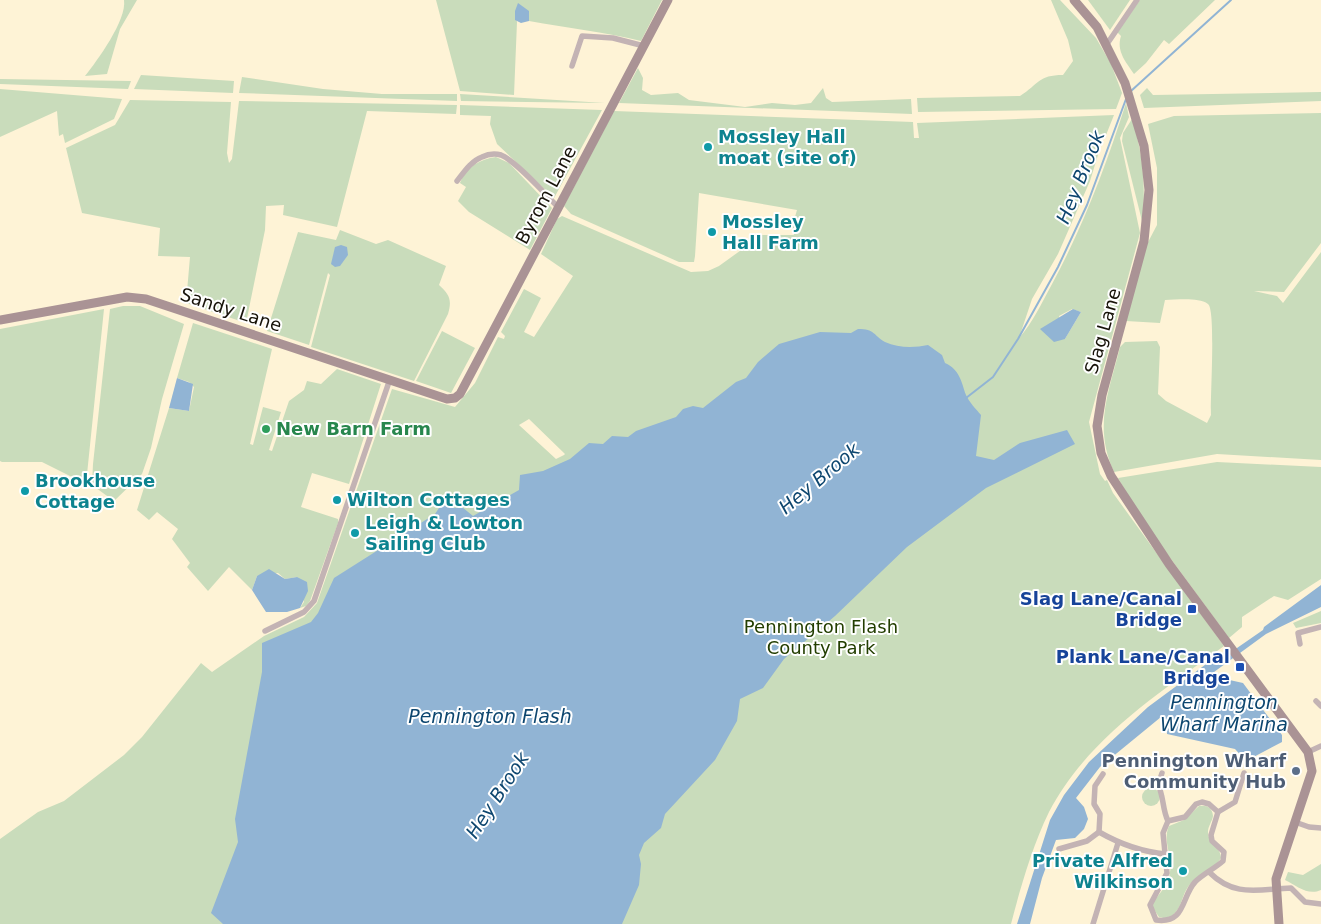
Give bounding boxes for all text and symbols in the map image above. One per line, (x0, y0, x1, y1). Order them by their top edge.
place label: Mossley Hall moat (site of) (718, 126, 857, 168)
water label: Hey Brook (1051, 126, 1109, 227)
marker: Mossley Hall moat (site of) (702, 141, 714, 153)
street label: Byrom Lane (511, 142, 580, 247)
place label: Mossley Hall Farm (722, 211, 819, 253)
marker: Mossley Hall Farm (706, 226, 718, 238)
street label: Sandy Lane (178, 283, 284, 336)
street label: Slag Lane (1080, 286, 1125, 376)
place label: New Barn Farm (276, 418, 431, 439)
marker: New Barn Farm (260, 423, 272, 435)
water label: Hey Brook (774, 437, 865, 518)
place label: Brookhouse Cottage (35, 470, 155, 512)
marker: Brookhouse Cottage (19, 485, 31, 497)
place label: Wilton Cottages (347, 489, 510, 510)
marker: Wilton Cottages (331, 494, 343, 506)
place label: Leigh & Lowton Sailing Club (365, 512, 523, 554)
marker: Leigh & Lowton Sailing Club (349, 527, 361, 539)
place label: Slag Lane/Canal Bridge (1020, 588, 1182, 630)
marker: Slag Lane/Canal Bridge (1186, 603, 1198, 615)
park label: Pennington Flash County Park (744, 616, 898, 658)
place label: Plank Lane/Canal Bridge (1056, 646, 1230, 688)
marker: Plank Lane/Canal Bridge (1234, 661, 1246, 673)
water label: Pennington Wharf Marina (1160, 691, 1288, 735)
water label: Pennington Flash (408, 705, 572, 727)
water label: Hey Brook (461, 747, 534, 842)
place label: Pennington Wharf Community Hub (1102, 750, 1286, 792)
marker: Pennington Wharf Community Hub (1290, 765, 1302, 777)
place label: Private Alfred Wilkinson (1032, 850, 1173, 892)
marker: Private Alfred Wilkinson (1177, 865, 1189, 877)

